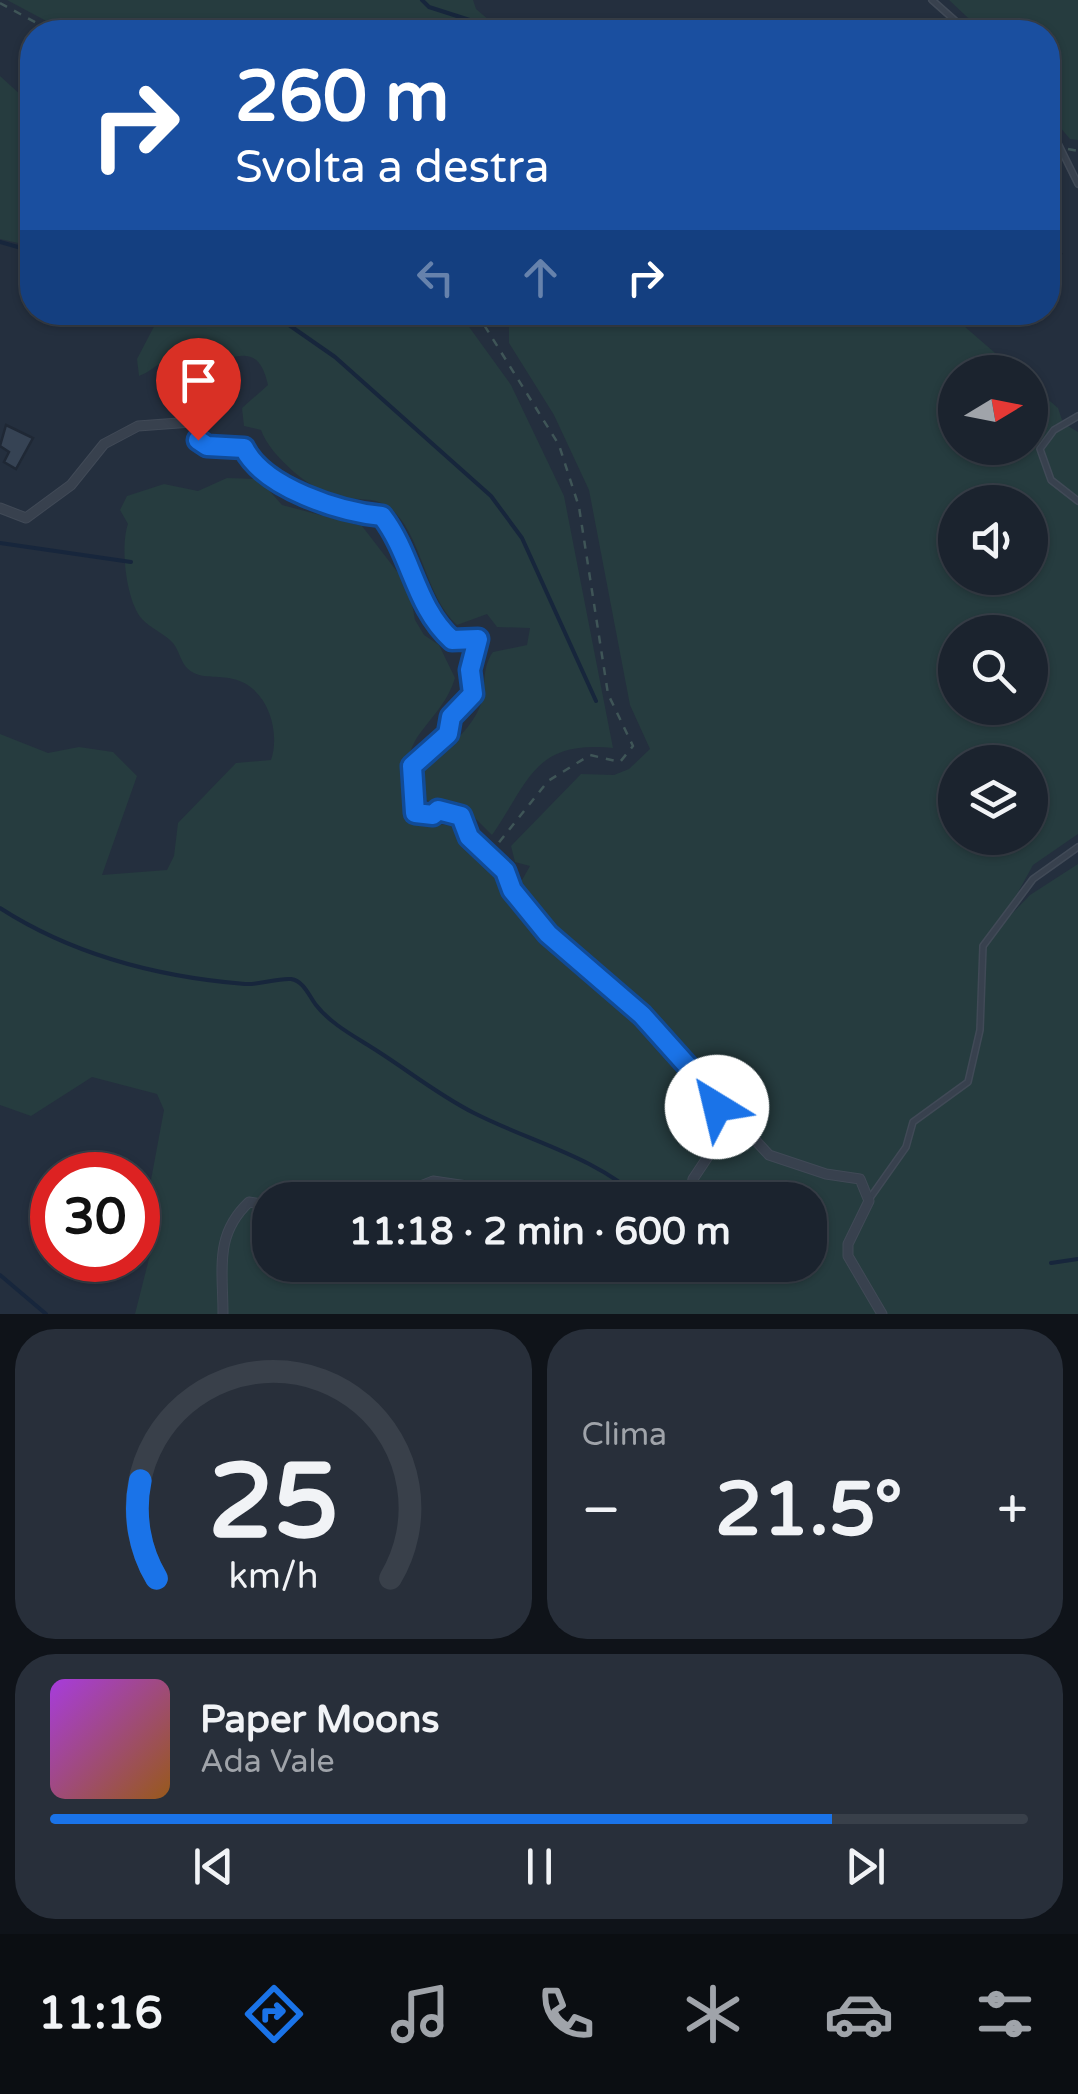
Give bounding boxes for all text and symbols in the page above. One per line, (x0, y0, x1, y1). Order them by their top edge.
text: 260 m (235, 56, 449, 140)
icon: right (70, 60, 200, 190)
text: Svolta a destra (235, 141, 550, 195)
icon: left (408, 250, 463, 305)
icon: ahead (513, 250, 568, 305)
icon: right (618, 250, 673, 305)
pin (156, 338, 241, 441)
icon: arrive (171, 353, 226, 408)
north arrow (938, 355, 1048, 465)
map controls (938, 355, 1048, 855)
button: sound (938, 485, 1048, 595)
button: search (938, 615, 1048, 725)
button: layers (938, 745, 1048, 855)
position arrow (665, 1055, 769, 1159)
speed limit sign: 30 (30, 1152, 160, 1282)
text: 11:18 · 2 min · 600 m (348, 1209, 731, 1255)
text: Clima (582, 1416, 667, 1454)
text: 25 (208, 1441, 339, 1566)
text: 21.5° (715, 1465, 903, 1555)
text: − (582, 1478, 621, 1544)
text: + (997, 1478, 1028, 1544)
text: km/h (228, 1555, 318, 1598)
text: Paper Moons (200, 1697, 440, 1743)
text: Ada Vale (200, 1743, 335, 1781)
icon: previous (186, 1839, 241, 1894)
icon: pause (512, 1839, 567, 1894)
icon: next (838, 1839, 893, 1894)
icon: directions (239, 1979, 309, 2049)
icon: music (385, 1979, 455, 2049)
icon: phone (531, 1979, 601, 2049)
icon: climate (678, 1979, 748, 2049)
icon: car (824, 1979, 894, 2049)
icon: filters (970, 1979, 1040, 2049)
text: 11:16 (38, 1987, 163, 2041)

